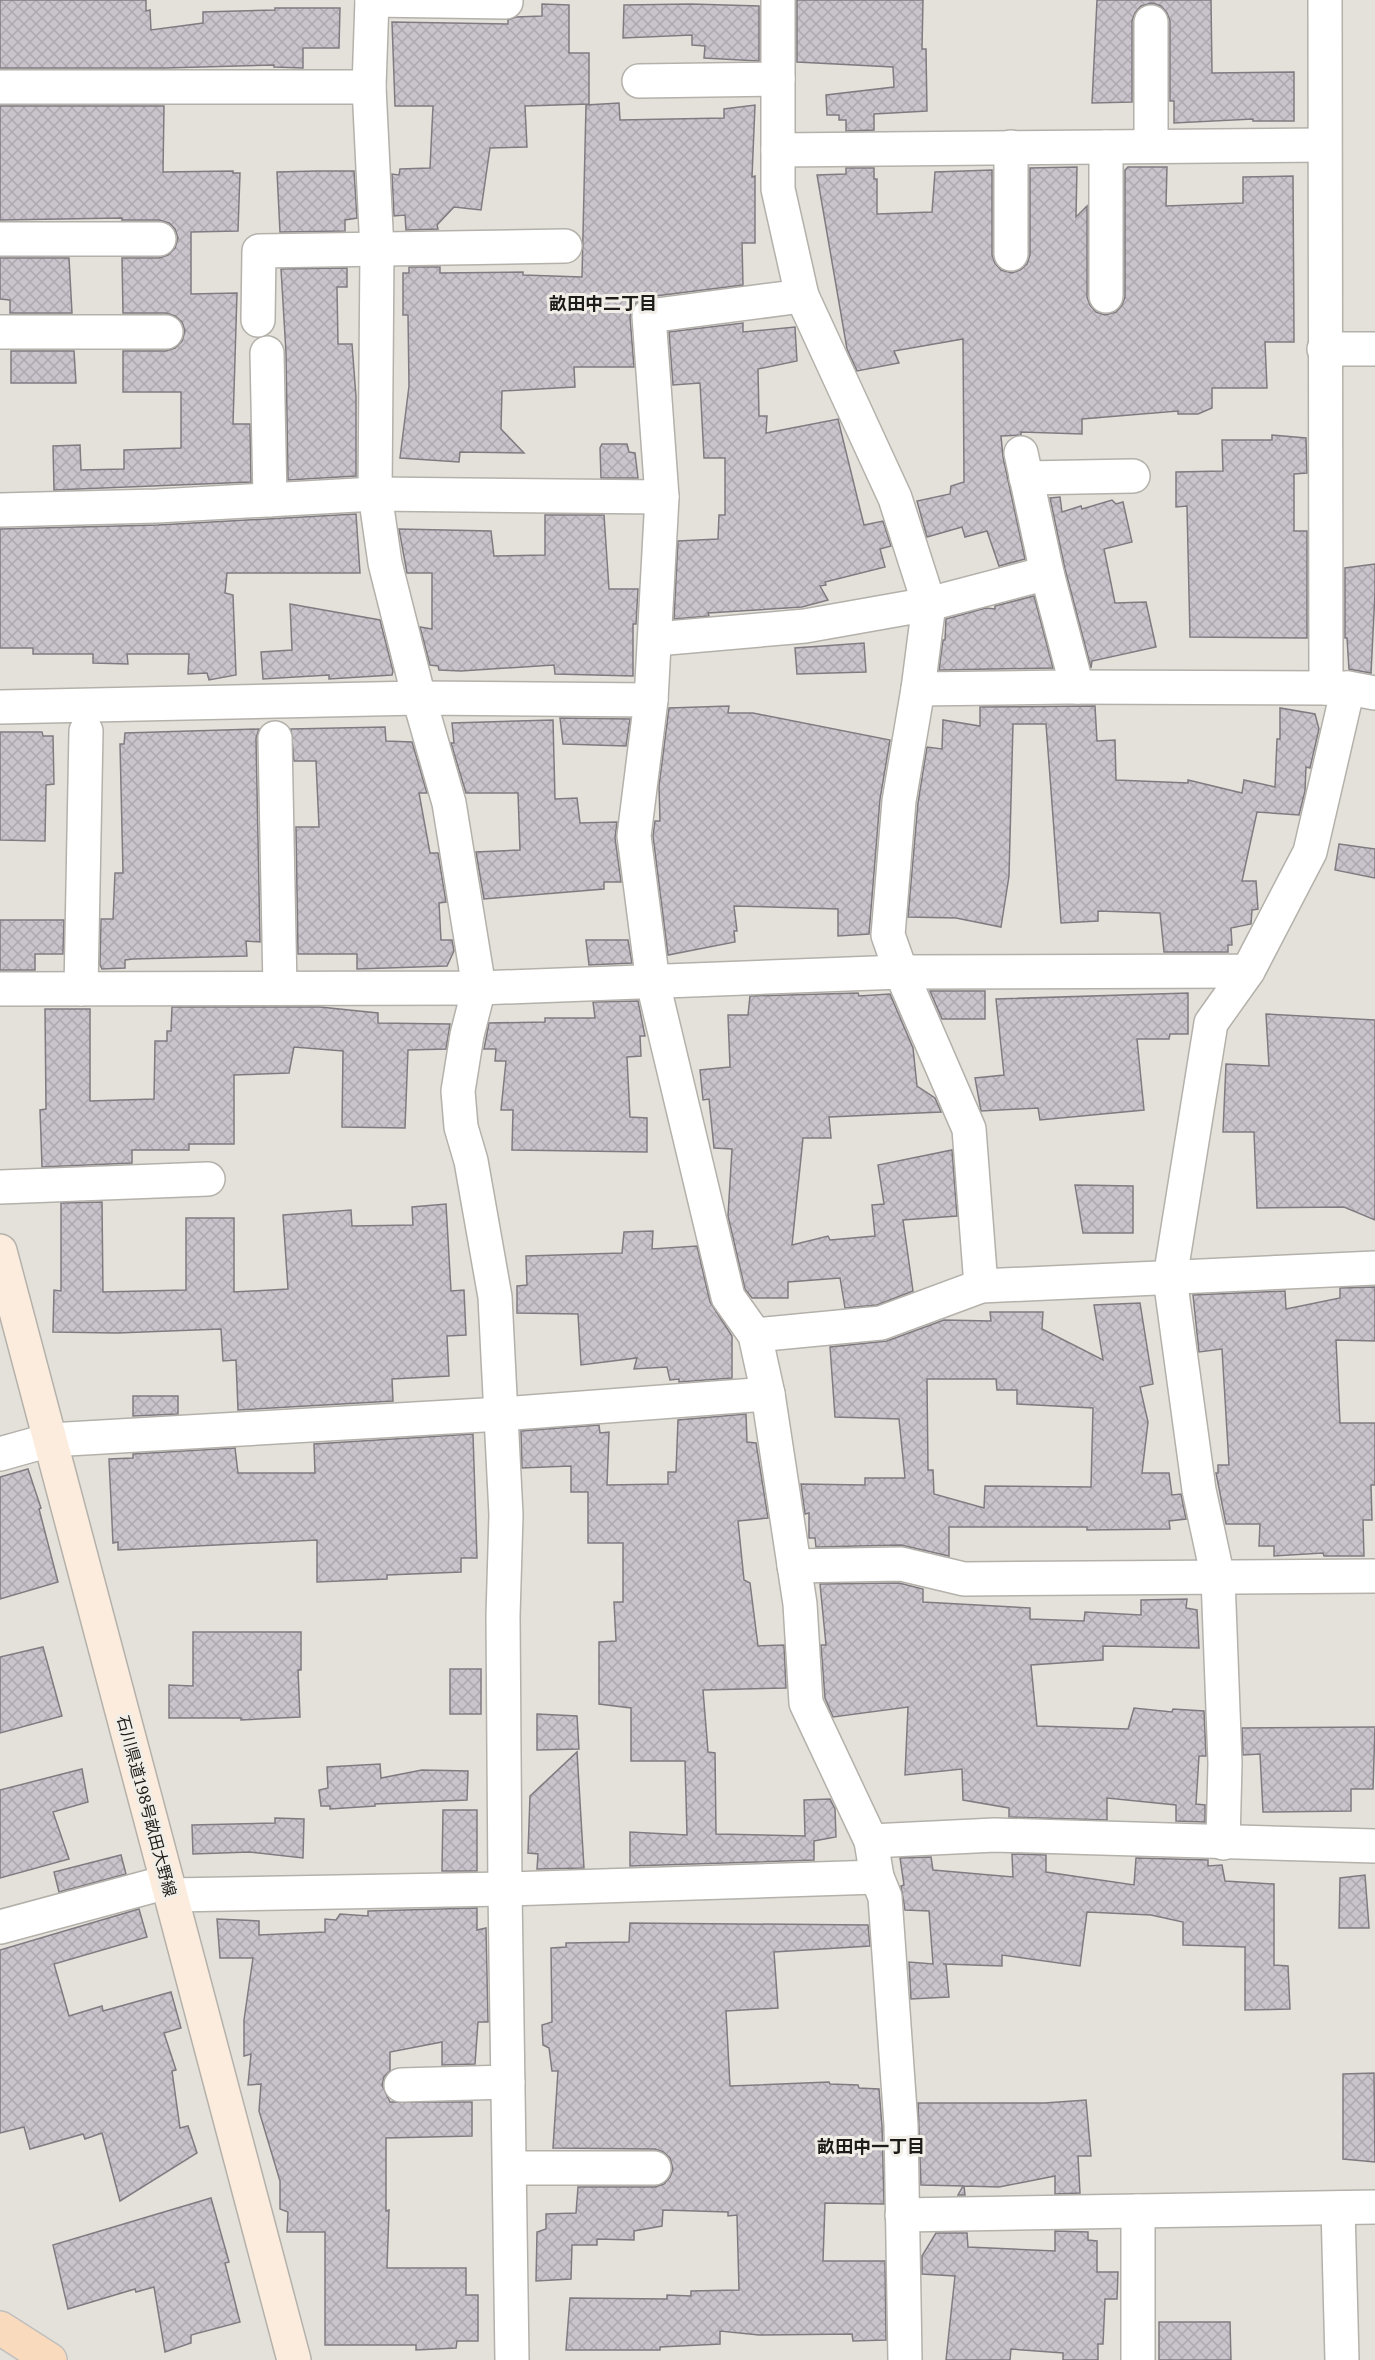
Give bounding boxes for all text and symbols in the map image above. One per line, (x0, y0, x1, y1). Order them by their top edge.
district label: 畝田中二丁目 (549, 291, 657, 315)
street label: 石川県道198号畝田大野線 (112, 1713, 182, 1899)
district label: 畝田中一丁目 (817, 2134, 925, 2158)

